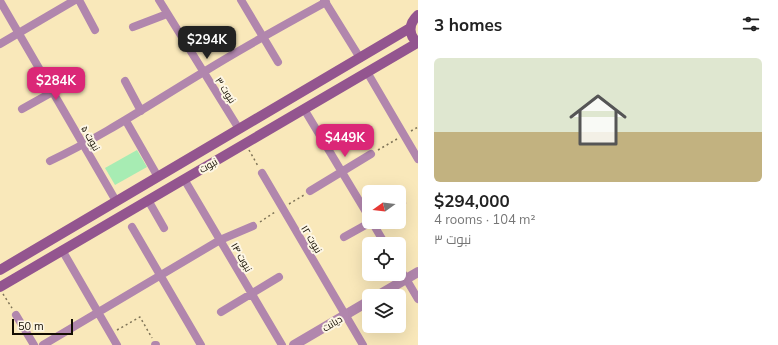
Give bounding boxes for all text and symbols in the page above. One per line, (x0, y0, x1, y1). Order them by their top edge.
icon: filters (740, 13, 762, 35)
text: 3 homes (434, 14, 502, 35)
pin: $294K (179, 26, 235, 60)
text: $294K (187, 31, 227, 47)
pin: $284K (28, 67, 84, 101)
text: $284K (36, 72, 76, 88)
street label: نبوت ۳ (212, 75, 239, 106)
icon: home (562, 84, 634, 156)
street label: نبوت ۵ (78, 123, 103, 153)
pin: $449K (317, 124, 373, 158)
text: $449K (325, 129, 365, 145)
street label: نبوت (197, 155, 220, 176)
north arrow (362, 185, 406, 229)
map controls (362, 185, 406, 333)
text: $294,000 (434, 190, 510, 211)
text: 4 rooms · 104 m² (434, 211, 535, 227)
street label: نبوت ۱۲ (298, 223, 325, 256)
text: نبوت ۳ (434, 231, 471, 247)
button: locate (362, 237, 406, 281)
street label: نبوت ۱۴ (228, 240, 255, 274)
button: layers (362, 289, 406, 333)
street label: دیانت (320, 312, 345, 334)
scale bar (12, 317, 73, 336)
text: 50 m (18, 319, 44, 333)

